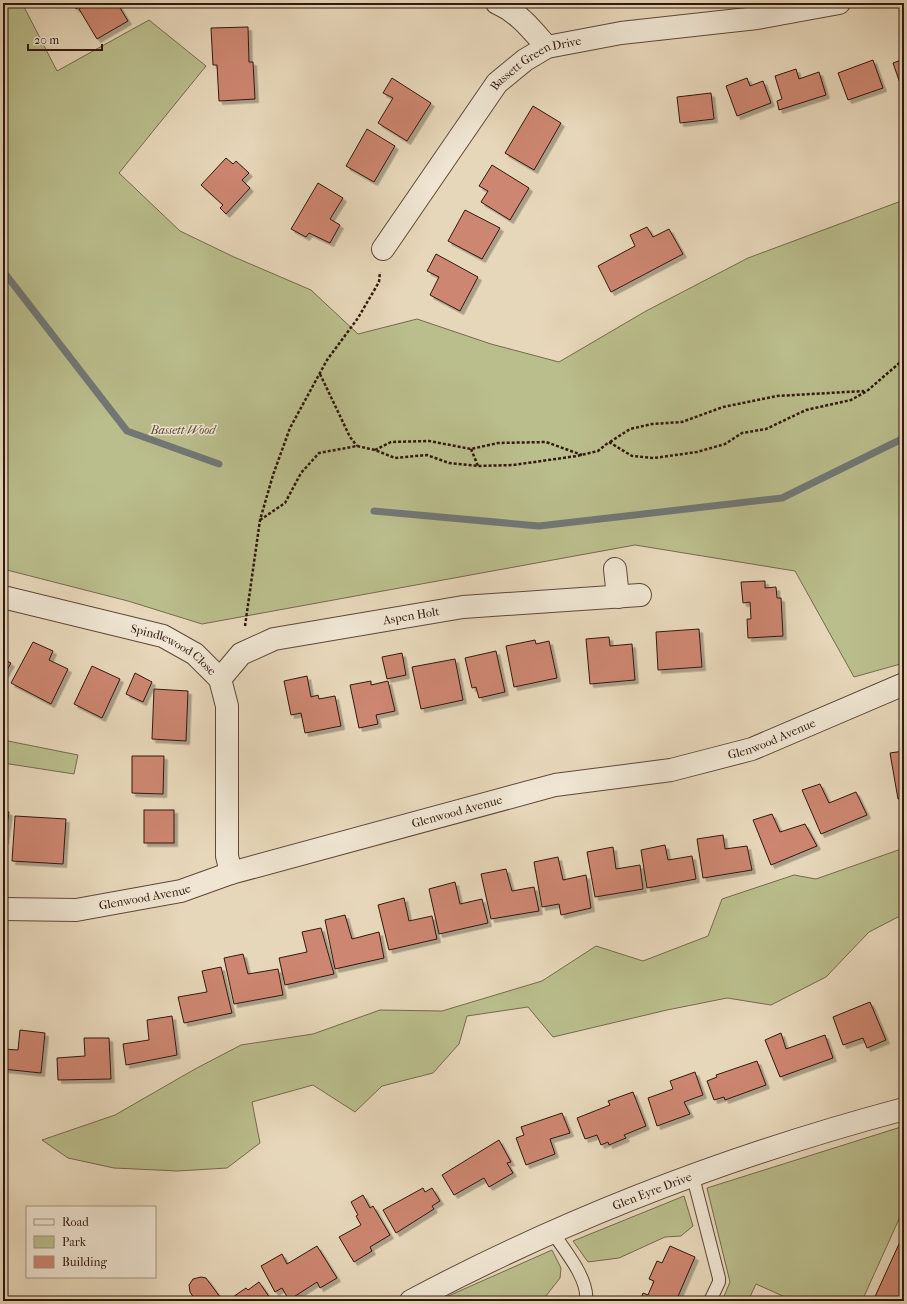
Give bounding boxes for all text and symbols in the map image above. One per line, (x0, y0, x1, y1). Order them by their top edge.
scale bar (28, 26, 102, 52)
text: 20 m (34, 33, 59, 47)
street label: Bassett Green Drive (487, 34, 582, 93)
park label: Bassett Wood (150, 423, 217, 437)
street label: Aspen Holt (381, 604, 441, 628)
street label: Spindlewood Close (129, 621, 219, 678)
street label: Glenwood Avenue (726, 716, 818, 762)
street label: Glenwood Avenue (410, 793, 504, 831)
street label: Glenwood Avenue (98, 881, 193, 913)
street label: Glen Eyre Drive (610, 1170, 694, 1213)
legend (26, 1206, 156, 1278)
text: Road (62, 1215, 89, 1229)
text: Park (62, 1235, 87, 1249)
text: Building (62, 1255, 107, 1269)

